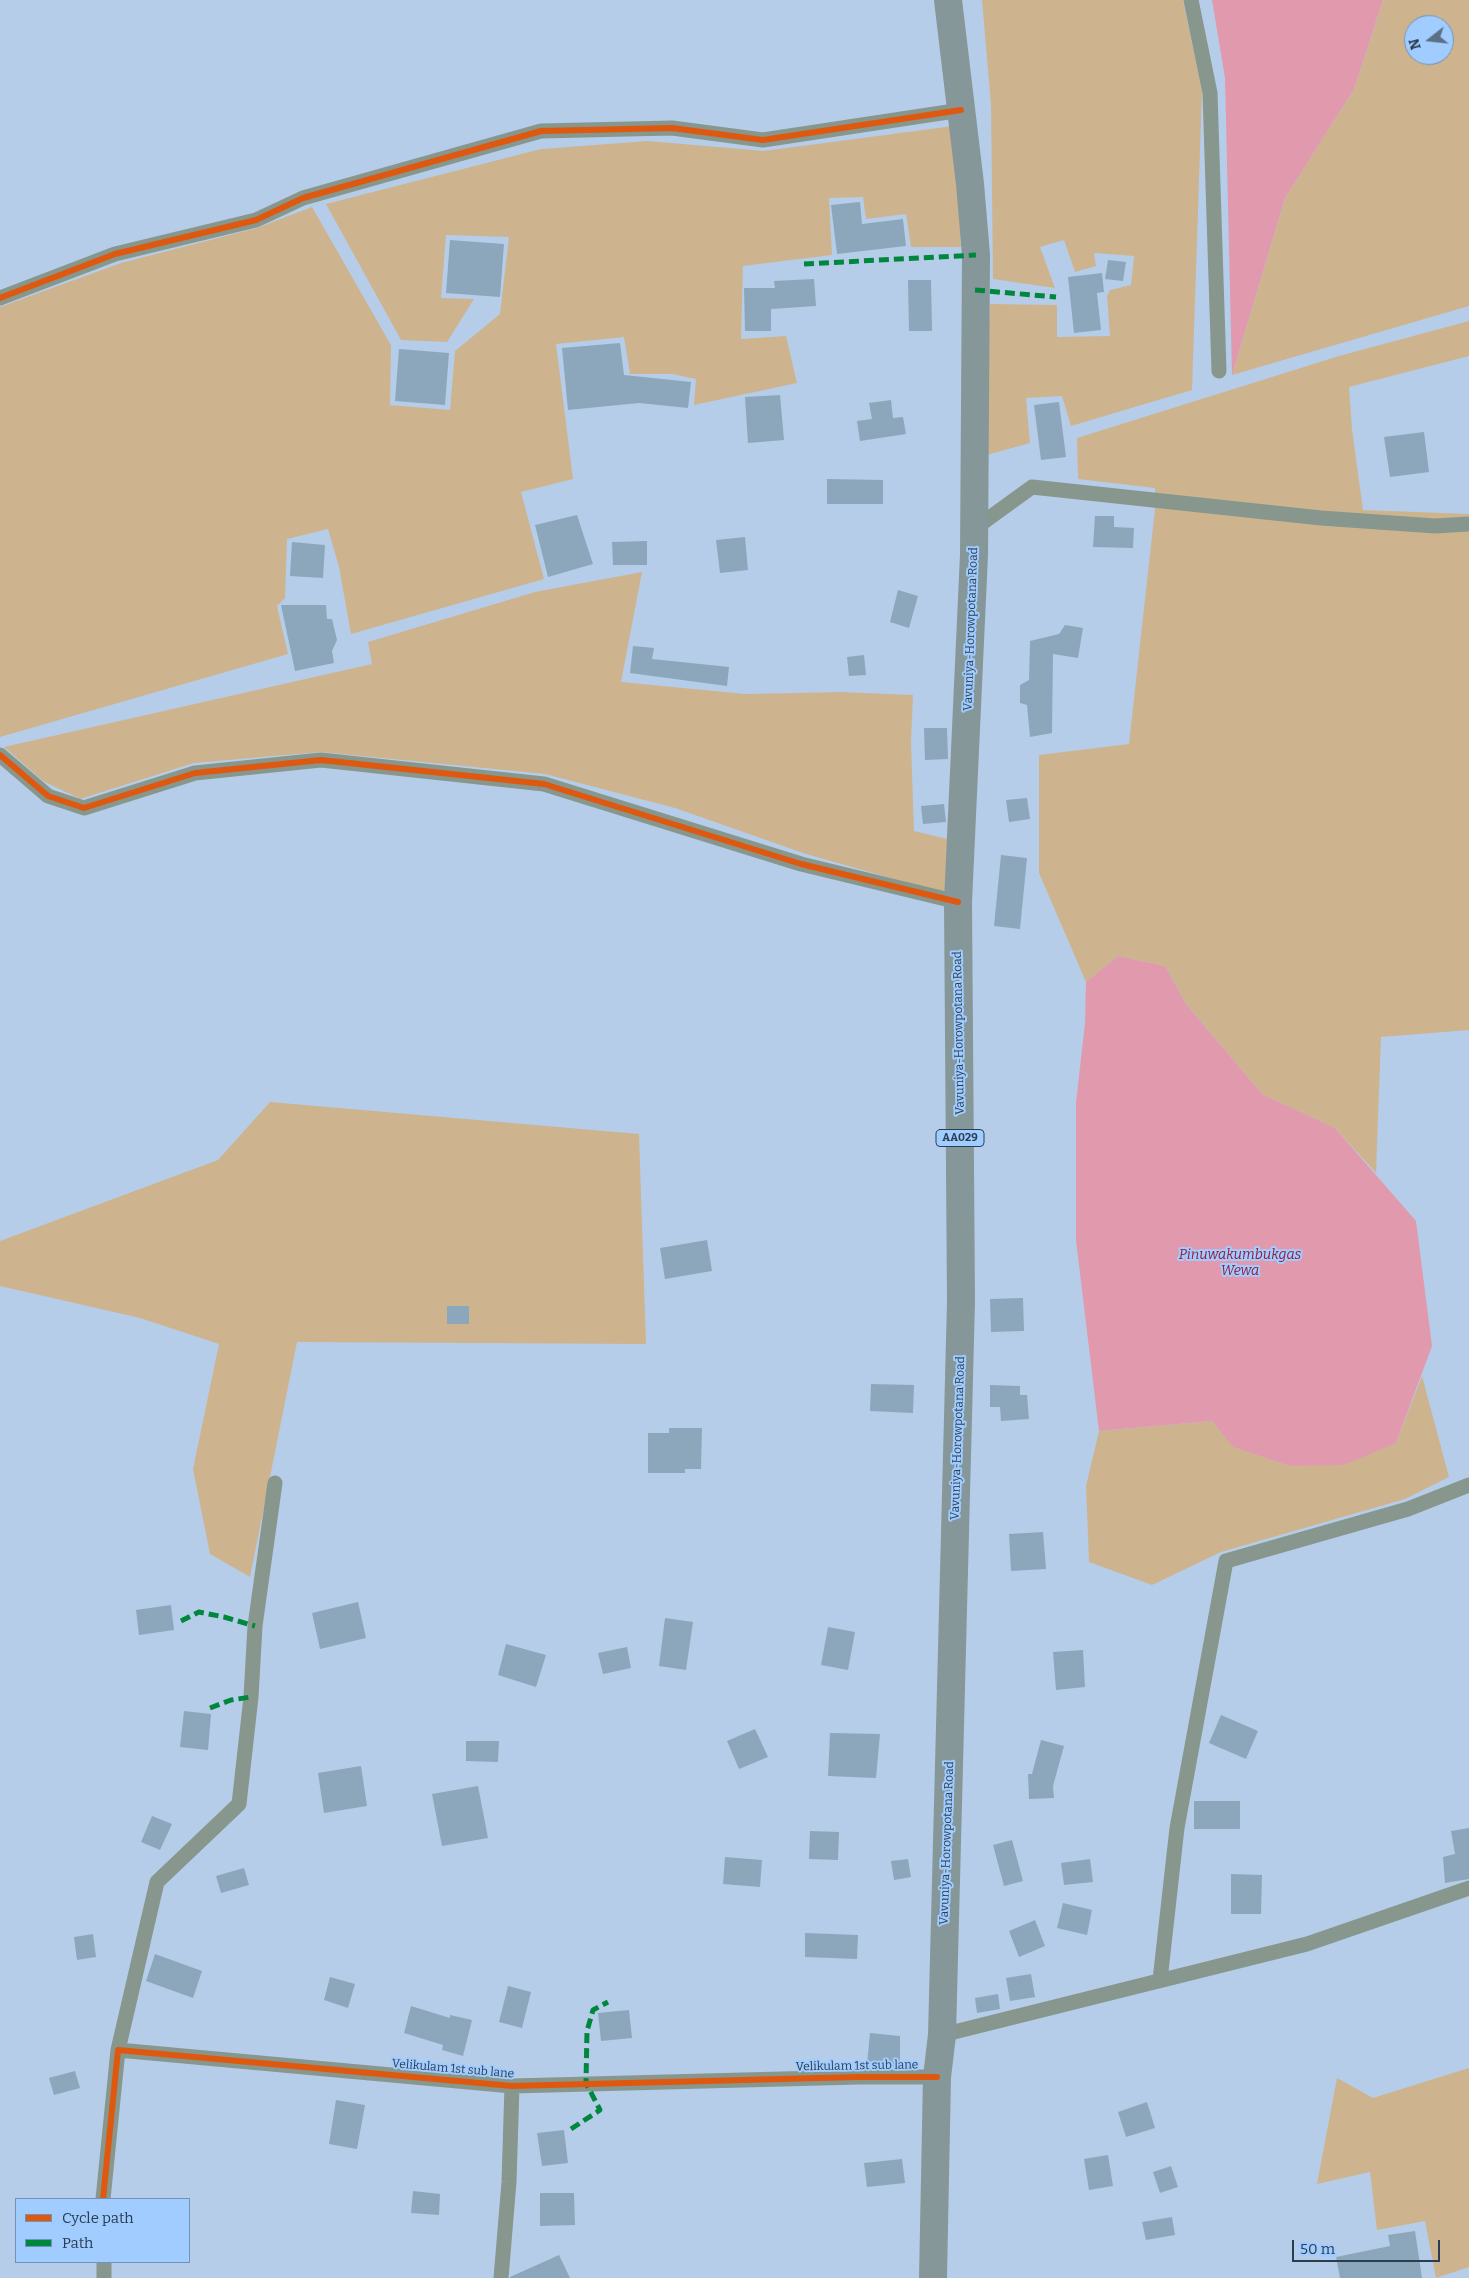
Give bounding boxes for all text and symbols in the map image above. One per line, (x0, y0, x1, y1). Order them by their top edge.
north arrow (1404, 15, 1454, 65)
text: N (1405, 36, 1425, 52)
street label: Vavuniya-Horowpotana Road (961, 547, 981, 711)
street label: Vavuniya-Horowpotana Road (950, 951, 968, 1115)
road number: AA029 (936, 1130, 984, 1146)
water label: Pinuwakumbukgas Wewa (1179, 1247, 1301, 1280)
street label: Vavuniya-Horowpotana Road (948, 1356, 968, 1520)
street label: Vavuniya-Horowpotana Road (937, 1761, 957, 1925)
street label: Velikulam 1st sub lane (391, 2056, 515, 2082)
street label: Velikulam 1st sub lane (796, 2058, 918, 2074)
legend (15, 2198, 190, 2263)
text: Cycle path (62, 2209, 134, 2227)
scale bar (1294, 2230, 1442, 2262)
text: Path (62, 2234, 93, 2252)
text: 50 m (1300, 2240, 1335, 2258)

